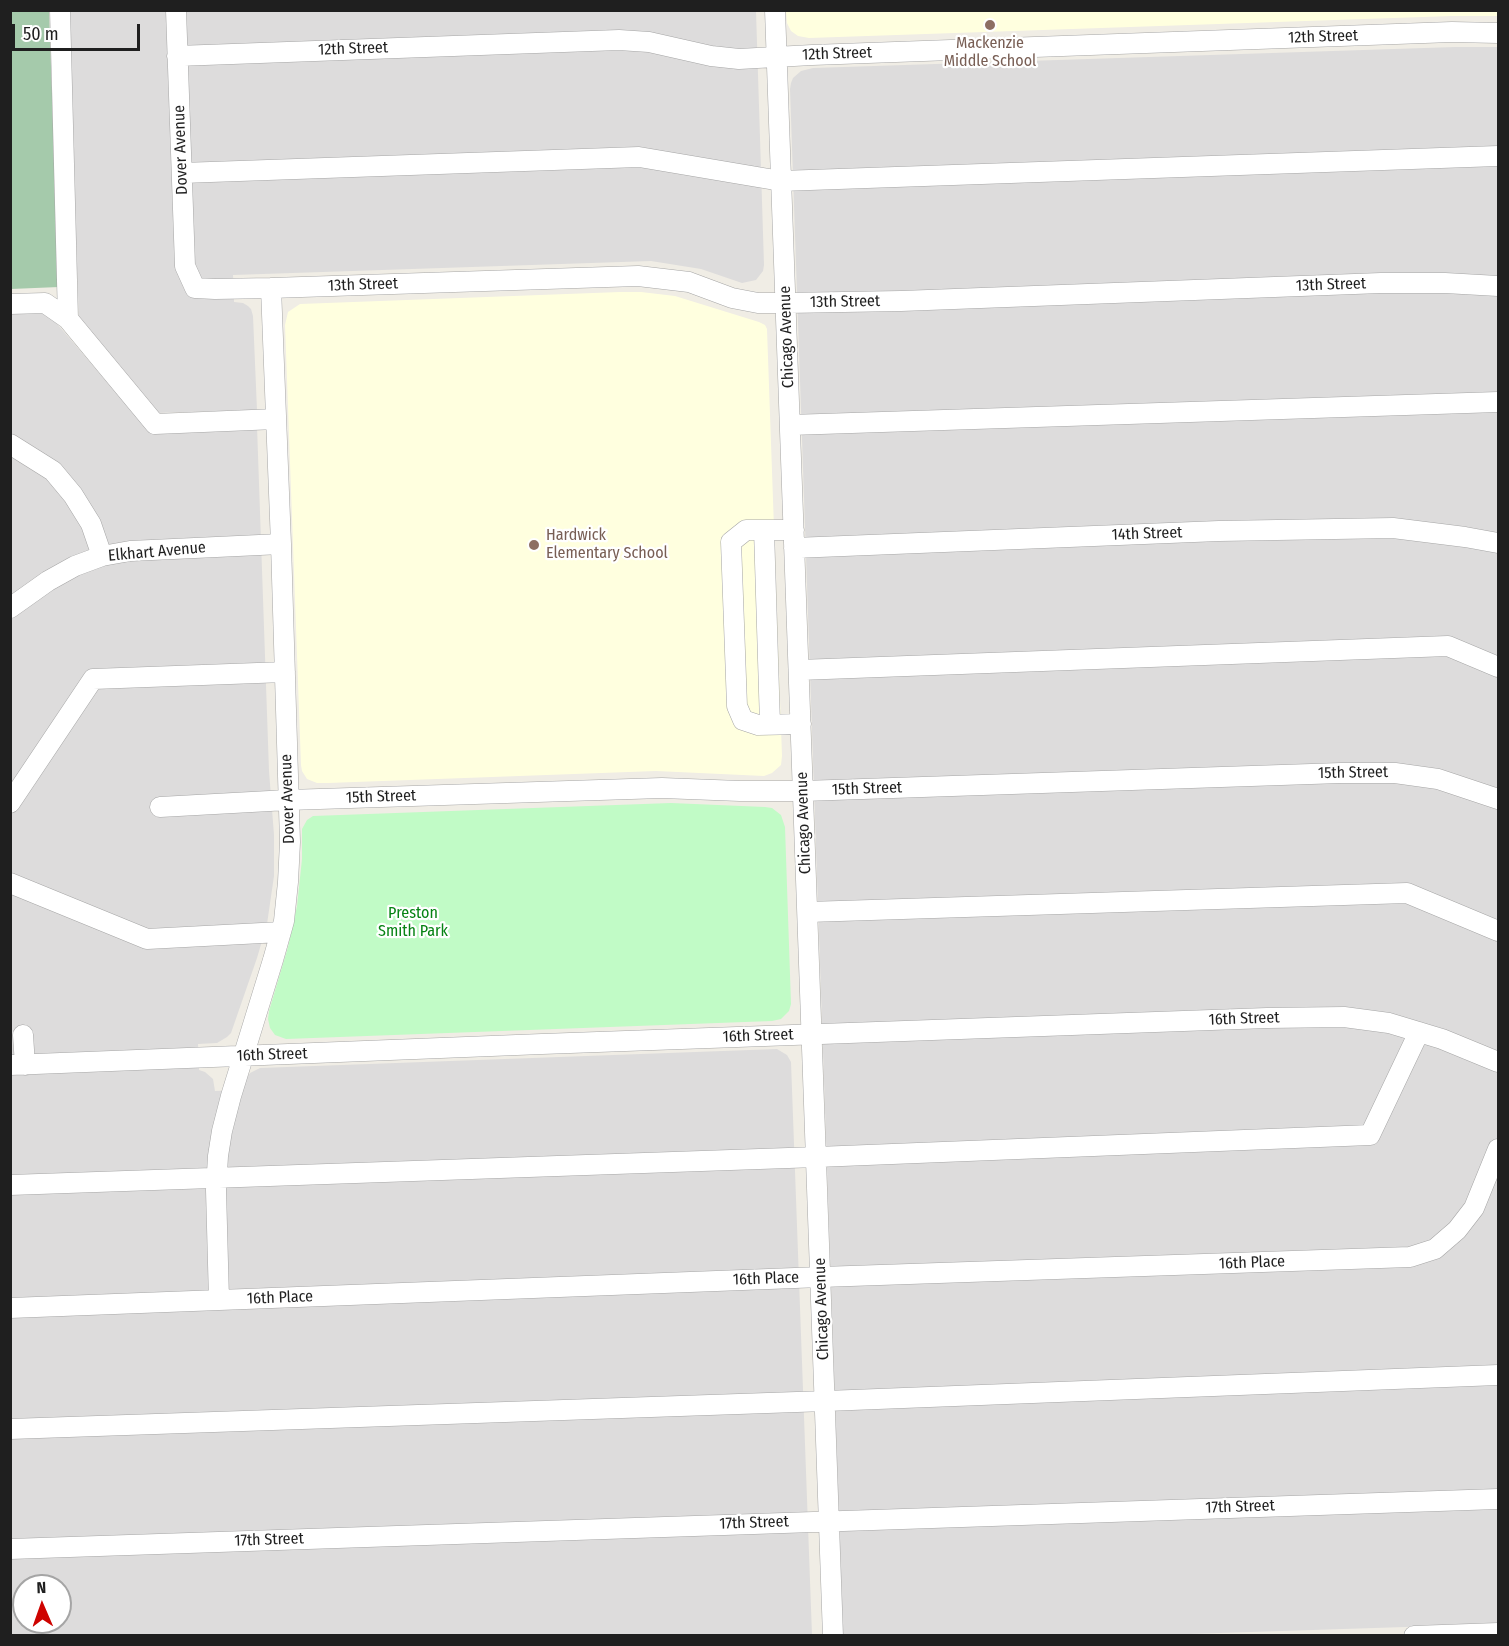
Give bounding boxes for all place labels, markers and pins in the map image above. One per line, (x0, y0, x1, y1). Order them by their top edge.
marker: Mackenzie Middle School (983, 18, 997, 32)
place label: Mackenzie Middle School (944, 34, 1036, 72)
place label: Hardwick Elementary School (546, 526, 668, 564)
marker: Hardwick Elementary School (527, 538, 541, 552)

